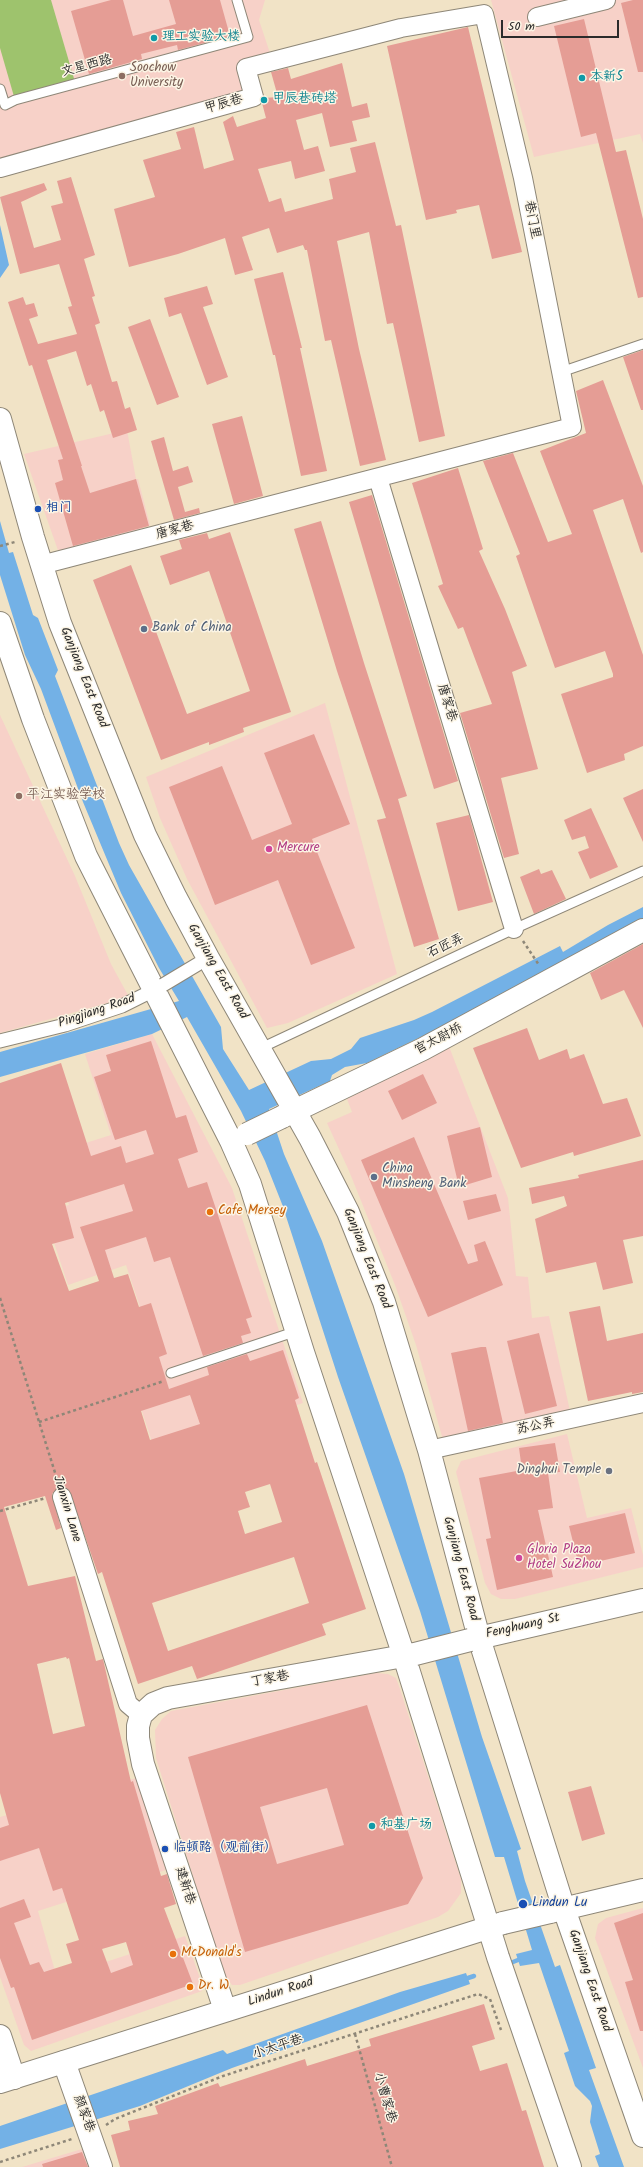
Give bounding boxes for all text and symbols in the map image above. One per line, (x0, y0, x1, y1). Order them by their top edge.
scale bar (503, 12, 621, 38)
text: 50 m (508, 17, 535, 36)
place label: 理工实验大楼 (162, 30, 240, 46)
marker: 理工实验大楼 (149, 33, 159, 43)
street label: 文星西路 (60, 53, 114, 81)
place label: Soochow University (130, 61, 183, 92)
place label: 本新5 (590, 70, 623, 86)
marker: Soochow University (117, 71, 127, 81)
marker: 本新5 (577, 73, 587, 83)
street label: 甲辰巷 (203, 92, 245, 118)
place label: 甲辰巷砖塔 (272, 92, 337, 108)
marker: 甲辰巷砖塔 (259, 95, 269, 105)
street label: 巷门里 (520, 199, 542, 241)
place label: 相门 (46, 501, 72, 517)
marker: 相门 (33, 504, 43, 514)
street label: 唐家巷 (154, 518, 196, 544)
place label: Bank of China (152, 621, 231, 637)
marker: Bank of China (139, 624, 149, 634)
street label: Ganjiang East Road (56, 625, 110, 731)
street label: 唐家巷 (433, 682, 459, 724)
place label: 平江实验学校 (27, 788, 105, 804)
marker: 平江实验学校 (14, 791, 24, 801)
place label: Mercure (277, 841, 320, 857)
marker: Mercure (264, 844, 274, 854)
street label: Ganjiang East Road (183, 922, 251, 1022)
street label: 石匠弄 (425, 932, 467, 962)
street label: Pingjiang Road (57, 992, 137, 1032)
street label: 官太尉桥 (412, 1021, 466, 1059)
place label: China Minsheng Bank (382, 1162, 466, 1193)
marker: China Minsheng Bank (369, 1172, 379, 1182)
place label: Cafe Mersey (218, 1204, 286, 1220)
street label: Ganjiang East Road (339, 1206, 393, 1312)
marker: Cafe Mersey (205, 1207, 215, 1217)
street label: 苏公弄 (515, 1415, 557, 1439)
place label: Dinghui Temple (516, 1463, 601, 1479)
marker: Dinghui Temple (604, 1466, 614, 1476)
street label: Jianxin Lane (48, 1474, 84, 1544)
street label: Ganjiang East Road (439, 1515, 481, 1623)
place label: Gloria Plaza Hotel SuZhou (527, 1543, 601, 1574)
marker: Gloria Plaza Hotel SuZhou (514, 1553, 524, 1563)
street label: Fenghuang St (485, 1611, 561, 1643)
street label: 丁家巷 (249, 1669, 291, 1691)
place label: 和基广场 (380, 1818, 432, 1834)
marker: 和基广场 (367, 1821, 377, 1831)
place label: 临顿路（观前街） (173, 1841, 277, 1857)
marker: 临顿路（观前街） (160, 1844, 170, 1854)
street label: 建新巷 (171, 1865, 197, 1907)
place label: Lindun Lu (532, 1896, 587, 1912)
marker: Lindun Lu (517, 1898, 529, 1910)
street label: Ganjiang East Road (564, 1928, 614, 2034)
place label: McDonald's (181, 1946, 241, 1962)
marker: McDonald's (168, 1949, 178, 1959)
street label: Lindun Road (246, 1975, 316, 2011)
place label: Dr. W (198, 1979, 229, 1995)
marker: Dr. W (185, 1982, 195, 1992)
street label: 小太平巷 (251, 2033, 305, 2063)
street label: 小曹家巷 (369, 2071, 399, 2125)
street label: 颜家巷 (69, 2093, 97, 2135)

